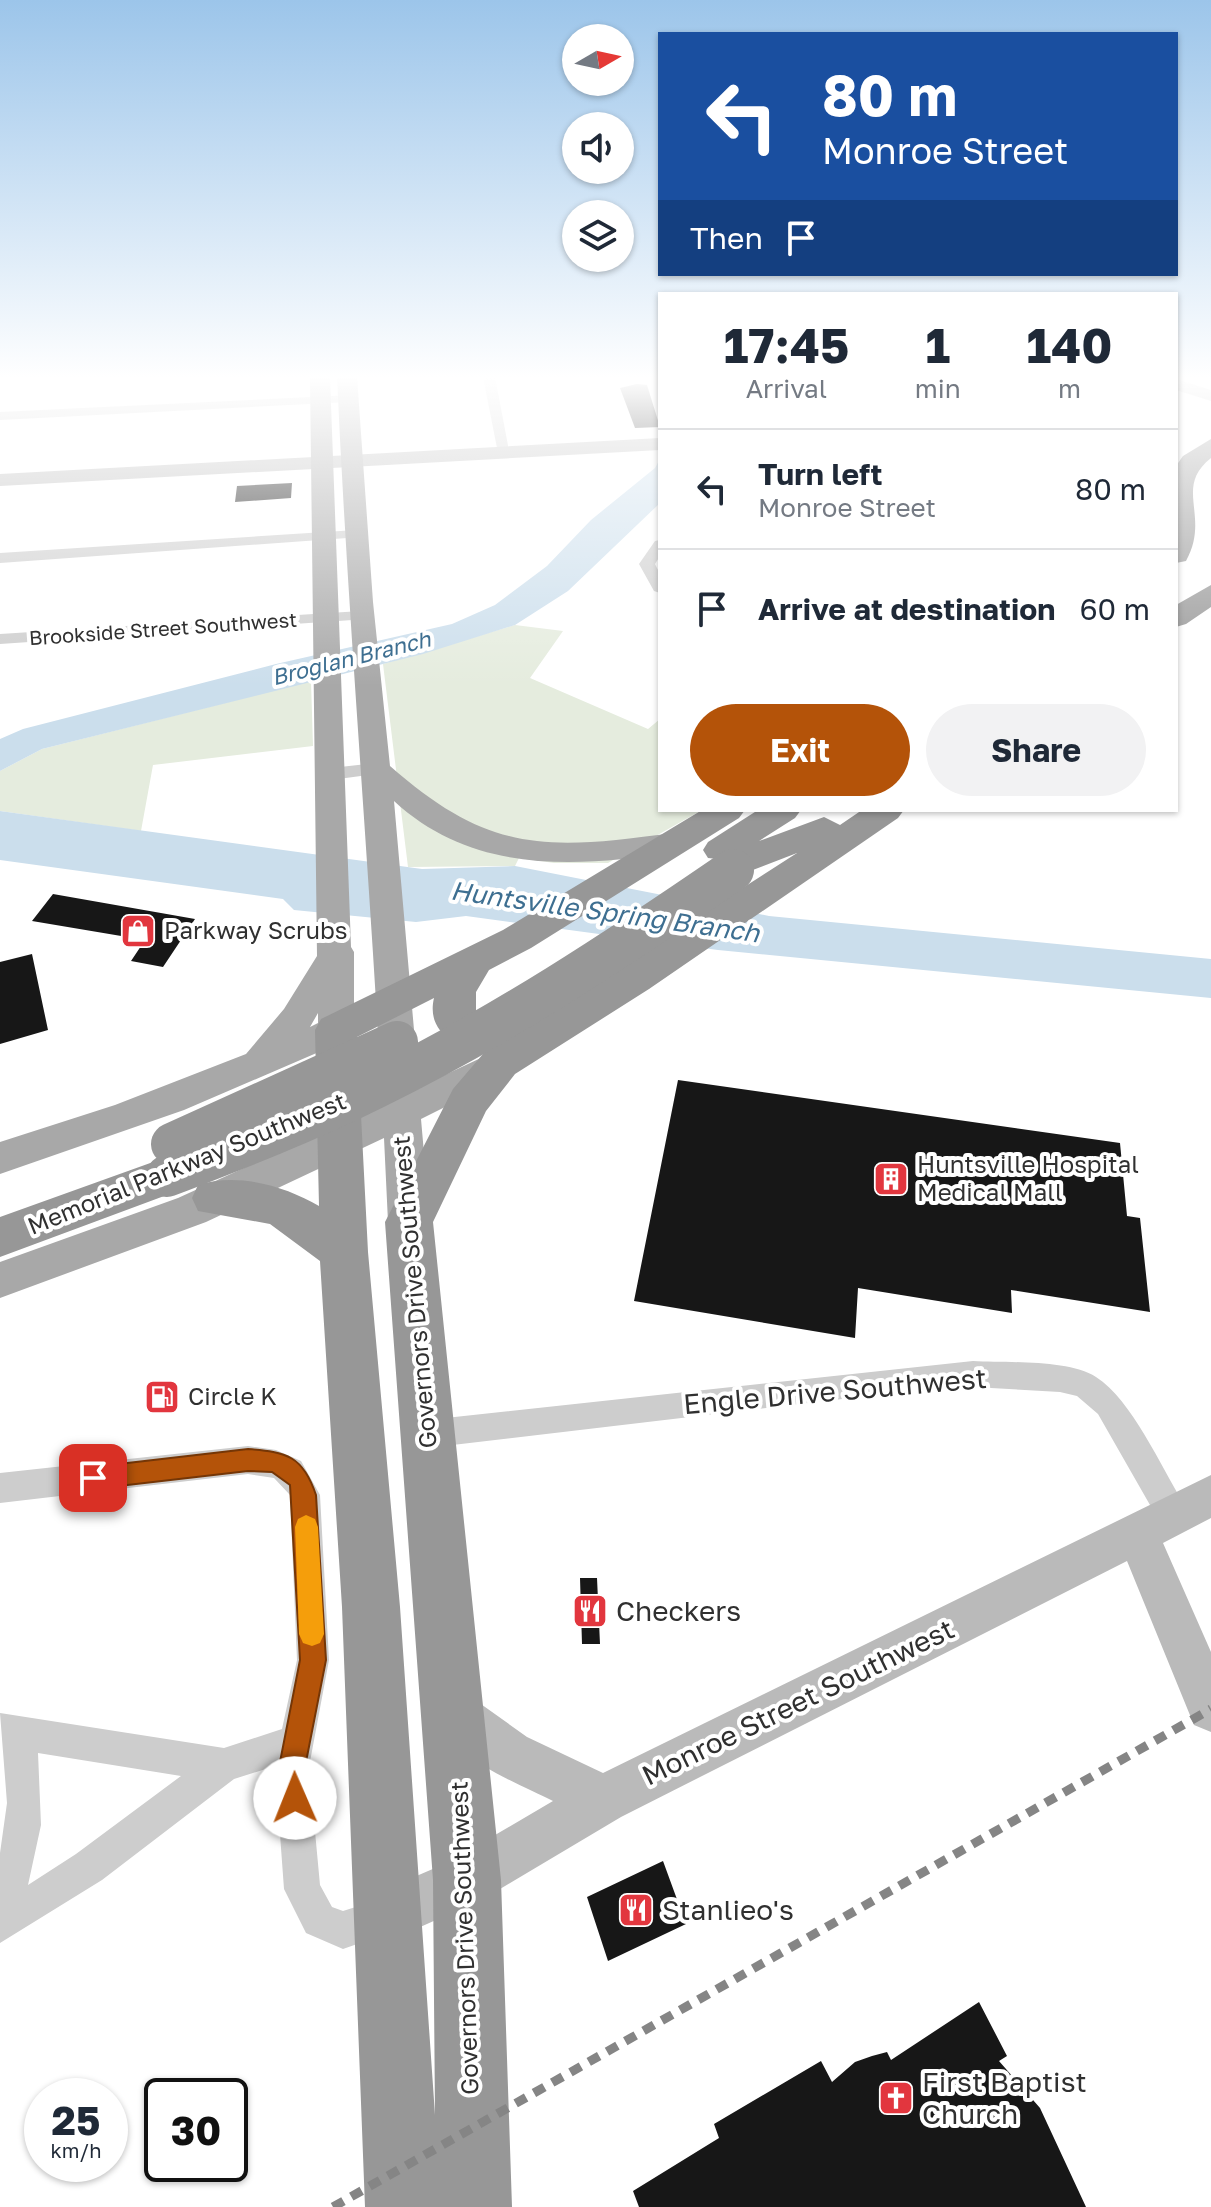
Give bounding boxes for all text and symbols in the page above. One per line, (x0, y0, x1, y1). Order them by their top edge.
north arrow (562, 24, 634, 96)
map controls (562, 24, 634, 272)
text: 80 m (822, 61, 957, 128)
icon: left (690, 64, 794, 168)
button: sound (562, 112, 634, 184)
text: Monroe Street (822, 129, 1068, 172)
button: layers (562, 200, 634, 272)
icon: arrive (779, 216, 823, 260)
text: Then (690, 220, 763, 256)
text: 17:45 (724, 316, 849, 374)
text: 1 (925, 316, 950, 374)
text: 140 (1026, 316, 1112, 374)
text: Arrival (746, 373, 827, 404)
text: min (915, 373, 961, 404)
text: m (1058, 373, 1081, 404)
text: Turn left (758, 456, 883, 492)
icon: left (690, 467, 734, 511)
text: 80 m (1075, 471, 1146, 507)
text: Monroe Street (758, 492, 936, 523)
icon: arrive (690, 587, 734, 631)
text: Arrive at destination (758, 591, 1055, 627)
text: 60 m (1079, 591, 1150, 627)
street label: Brookside Street Southwest (28, 607, 298, 649)
water label: Broglan Branch (269, 624, 435, 690)
button: Exit (690, 704, 910, 796)
button: Share (926, 704, 1146, 796)
water label: Huntsville Spring Branch (449, 874, 762, 949)
shop icon: Parkway Scrubs (119, 912, 157, 950)
place label: Parkway Scrubs (164, 915, 347, 944)
street label: Memorial Parkway Southwest (23, 1085, 350, 1240)
street label: Governors Drive Southwest (385, 1135, 442, 1450)
place label: Huntsville Hospital Medical Mall (917, 1149, 1139, 1206)
building icon: Huntsville Hospital Medical Mall (872, 1160, 910, 1198)
street label: Engle Drive Southwest (682, 1361, 988, 1420)
fuel station icon: Circle K (143, 1378, 181, 1416)
place label: Circle K (188, 1381, 277, 1410)
pin (59, 1444, 127, 1512)
icon: arrive (71, 1456, 115, 1500)
restaurant icon: Checkers (571, 1592, 609, 1630)
place label: Checkers (616, 1594, 741, 1627)
street label: Monroe Street Southwest (636, 1612, 959, 1792)
position arrow (253, 1756, 337, 1840)
street label: Governors Drive Southwest (444, 1781, 483, 2095)
restaurant icon: Stanlieo's (617, 1891, 655, 1929)
place label: Stanlieo's (662, 1893, 794, 1926)
place label: First Baptist Church (922, 2065, 1087, 2130)
speed limit sign: 30 (144, 2078, 248, 2182)
church icon: First Baptist Church (877, 2079, 915, 2117)
text: 25 (52, 2096, 100, 2144)
text: km/h (51, 2138, 101, 2162)

